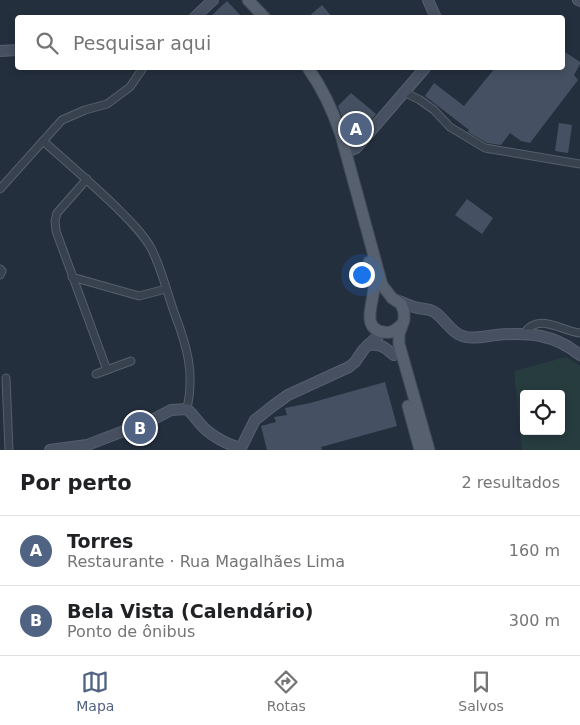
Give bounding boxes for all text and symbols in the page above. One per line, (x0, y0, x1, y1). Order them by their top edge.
search box (15, 15, 565, 70)
icon: search (33, 29, 61, 57)
text: Pesquisar aqui (73, 32, 211, 54)
pin: A (340, 110, 372, 148)
your location (349, 262, 375, 288)
map controls (520, 390, 565, 435)
button: locate (520, 390, 565, 435)
pin: B (124, 409, 156, 447)
text: Por perto (20, 471, 132, 495)
text: 2 resultados (461, 473, 560, 492)
text: Torres (67, 530, 133, 552)
text: A (30, 541, 42, 560)
text: 160 m (509, 541, 560, 560)
text: Restaurante · Rua Magalhães Lima (67, 552, 345, 571)
text: Bela Vista (Calendário) (67, 600, 313, 622)
text: B (30, 611, 42, 630)
text: 300 m (509, 611, 560, 630)
text: Ponto de ônibus (67, 622, 195, 641)
tab: Mapa (76, 668, 114, 714)
tab: Rotas (267, 668, 306, 714)
tab: Salvos (458, 668, 504, 714)

